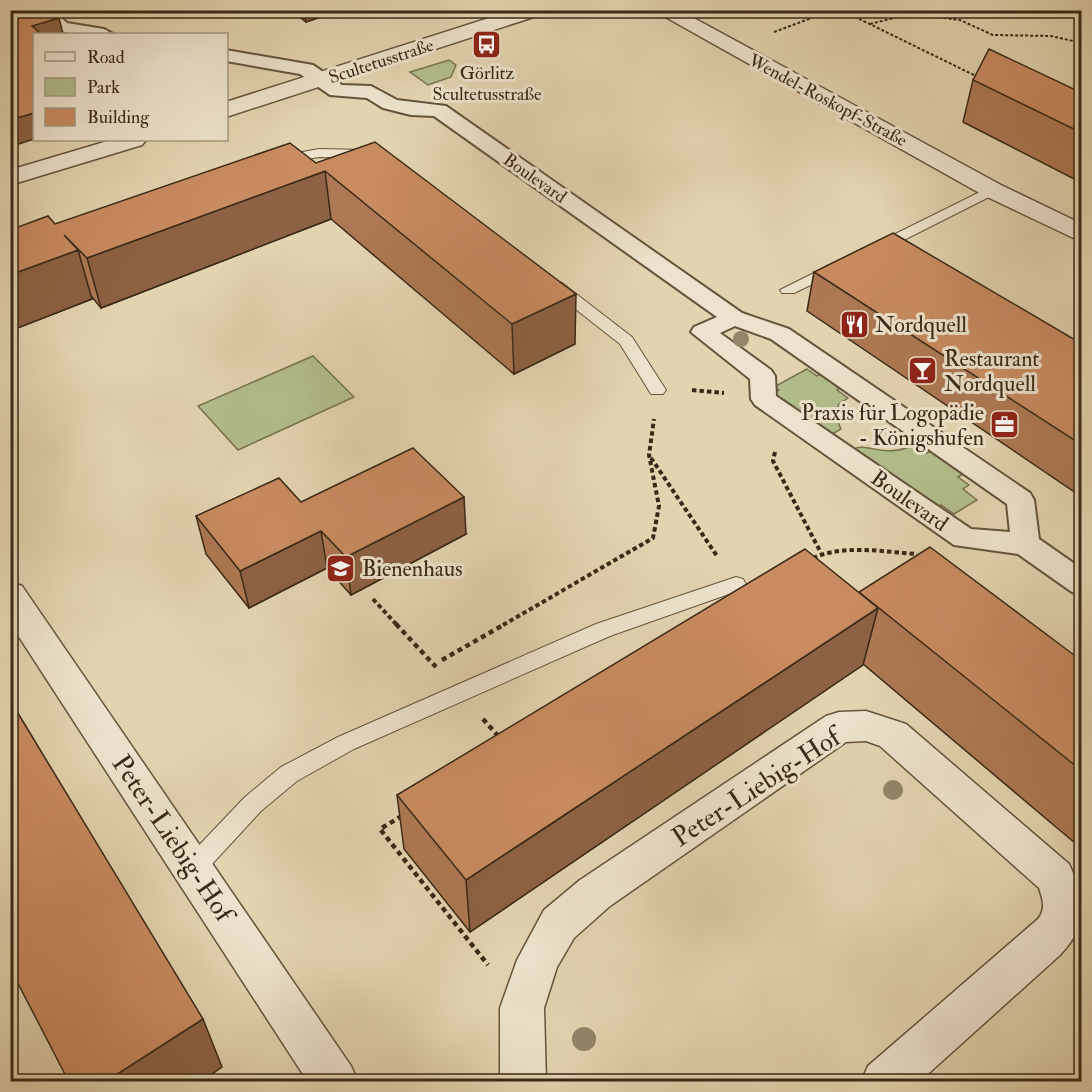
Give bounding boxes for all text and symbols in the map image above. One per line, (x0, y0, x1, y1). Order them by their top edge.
bus stop icon: Görlitz Scultetusstraße (471, 28, 503, 60)
legend (33, 33, 228, 141)
street label: Scultetusstraße (326, 34, 437, 89)
text: Road (87, 46, 125, 69)
street label: Wendel-Roskopf-Straße (744, 48, 911, 152)
place label: Görlitz Scultetusstraße (432, 62, 542, 106)
text: Park (87, 76, 120, 99)
text: Building (87, 106, 150, 129)
street label: Boulevard (498, 148, 571, 209)
restaurant icon: Nordquell (838, 308, 870, 340)
place label: Nordquell (875, 311, 967, 339)
place label: Restaurant Nordquell (944, 345, 1039, 398)
bar icon: Restaurant Nordquell (907, 355, 939, 387)
place label: Praxis für Logopädie - Königshufen (801, 399, 984, 452)
office icon: Praxis für Logopädie - Königshufen (989, 409, 1021, 441)
street label: Boulevard (865, 464, 954, 538)
school or university icon: Bienenhaus (325, 552, 357, 584)
place label: Bienenhaus (362, 555, 463, 583)
street label: Peter-Liebig-Hof (666, 718, 850, 854)
street label: Peter-Liebig-Hof (105, 748, 243, 932)

